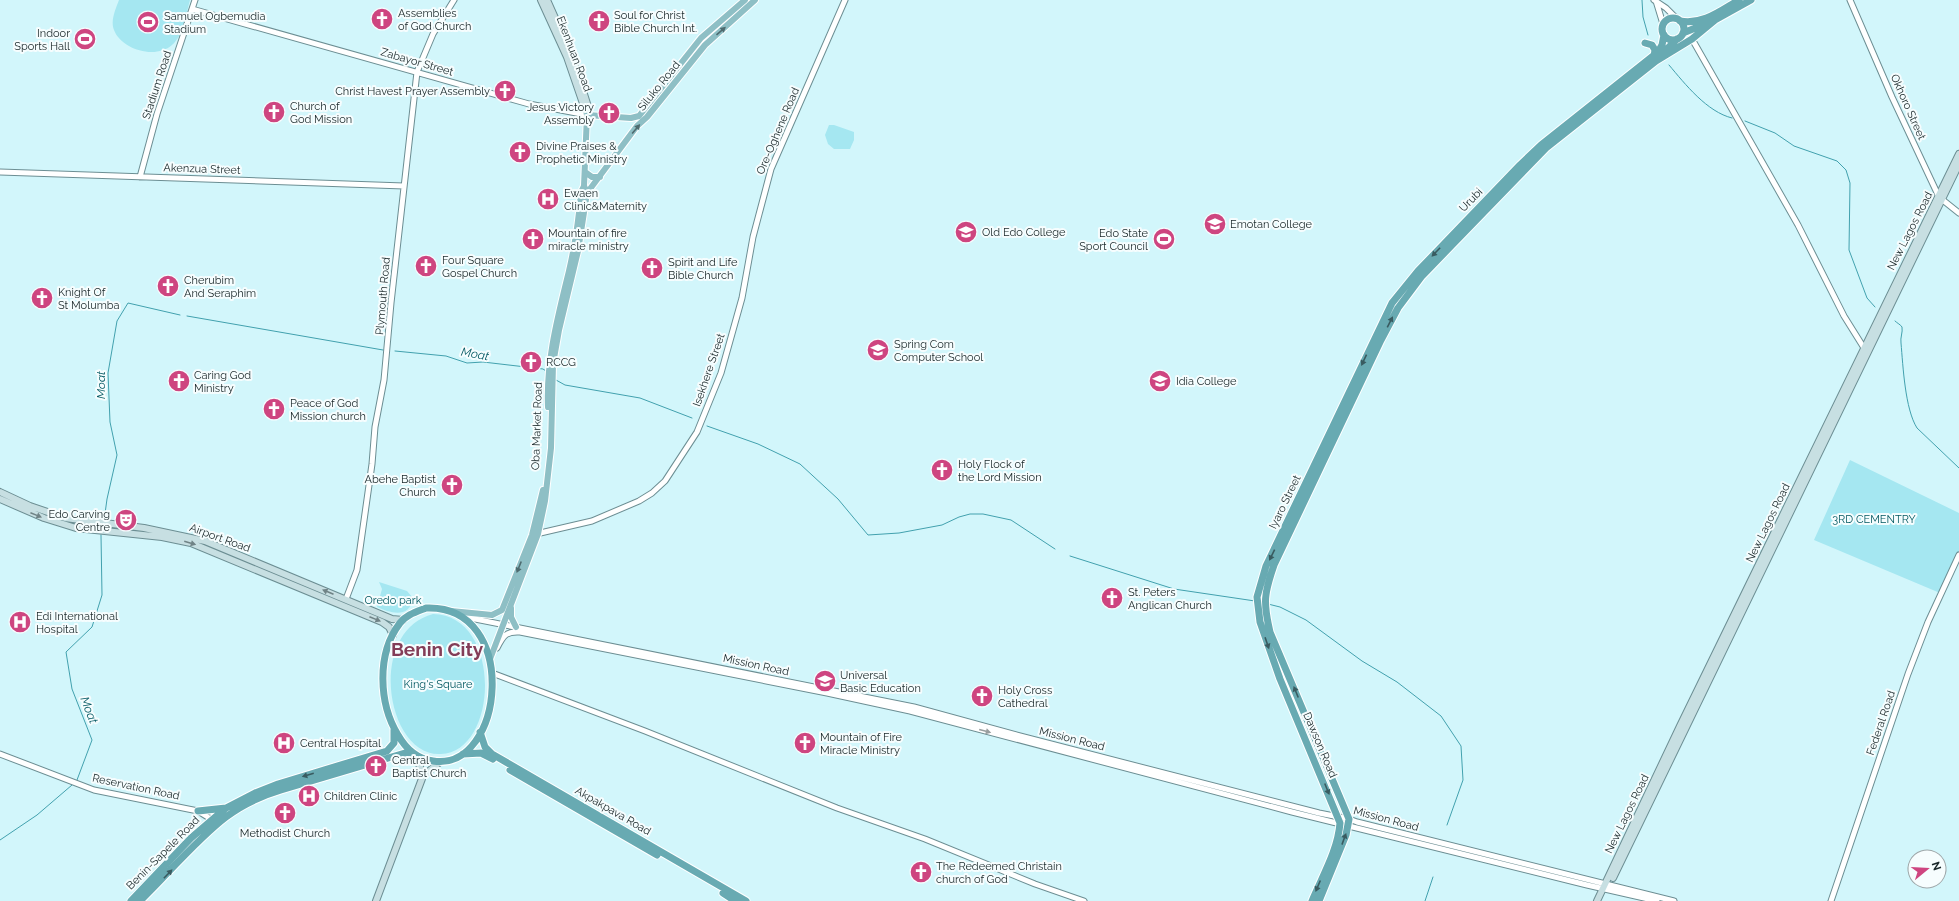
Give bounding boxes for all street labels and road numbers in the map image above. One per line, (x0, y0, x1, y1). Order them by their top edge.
street label: Ekenhuan Road (554, 14, 594, 94)
street label: Zabayor Street (379, 45, 455, 79)
street label: Stadium Road (140, 49, 174, 121)
street label: Siluko Road (635, 59, 683, 113)
street label: Okhoro Street (1888, 72, 1928, 142)
street label: Ore-Oghene Road (754, 86, 802, 176)
street label: Akenzua Street (163, 161, 241, 177)
street label: Urubi (1457, 185, 1485, 215)
street label: New Lagos Road (1885, 189, 1935, 272)
street label: Plymouth Road (373, 256, 393, 335)
street label: Isekhere Street (690, 331, 728, 408)
street label: Oba Market Road (529, 382, 545, 470)
street label: Iyaro Street (1266, 473, 1304, 531)
street label: New Lagos Road (1743, 481, 1793, 565)
street label: Airport Road (188, 521, 252, 555)
street label: Mission Road (722, 652, 790, 678)
street label: Federal Road (1864, 689, 1898, 757)
street label: Dawson Road (1300, 710, 1340, 780)
street label: Mission Road (1038, 725, 1106, 753)
street label: Reservation Road (91, 771, 181, 803)
street label: New Lagos Road (1602, 772, 1652, 856)
street label: Akpakpava Road (573, 784, 653, 838)
street label: Mission Road (1352, 804, 1420, 834)
street label: Benin-Sapele Road (124, 814, 202, 892)

